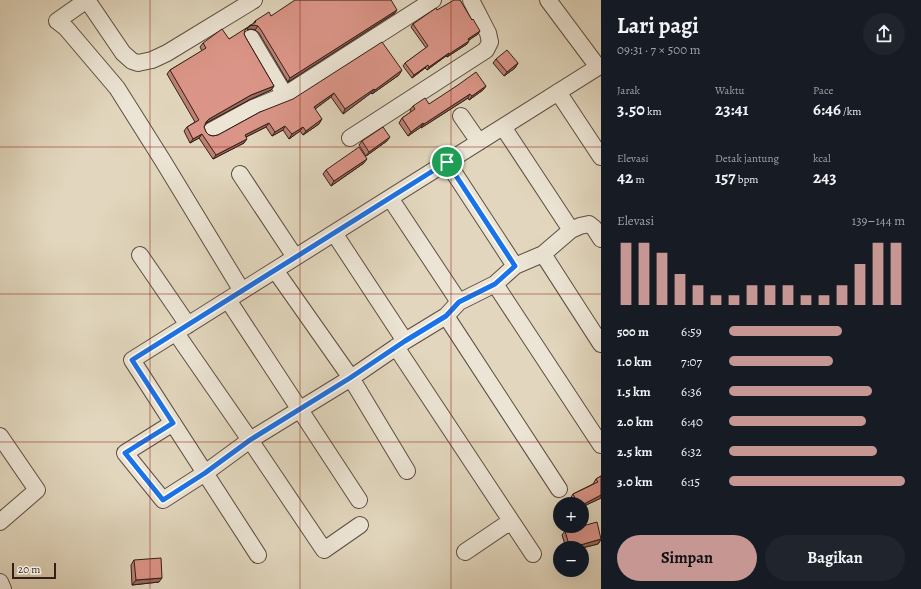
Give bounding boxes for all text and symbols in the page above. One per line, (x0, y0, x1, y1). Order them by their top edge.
text: Lari pagi (617, 11, 699, 41)
button: share (863, 13, 905, 55)
text: 09:31 · 7 × 500 m (617, 41, 701, 58)
text: Jarak (617, 83, 640, 98)
text: Waktu (715, 83, 745, 98)
text: Pace (813, 83, 833, 98)
text: 3.50 (617, 98, 645, 121)
text: 23:41 (715, 98, 749, 121)
text: 6:46 (813, 98, 841, 121)
text: km (645, 104, 662, 119)
text: /km (841, 104, 861, 119)
pin (430, 145, 464, 179)
icon: arrive (436, 151, 458, 173)
text: Elevasi (617, 151, 648, 166)
text: Detak jantung (715, 151, 779, 166)
text: kcal (813, 151, 831, 166)
text: 42 (617, 166, 633, 189)
text: 157 (715, 166, 736, 189)
text: 243 (813, 166, 837, 189)
text: m (633, 172, 645, 187)
text: bpm (736, 172, 758, 187)
text: Elevasi (617, 212, 654, 229)
text: 139–144 m (852, 212, 905, 229)
text: 500 m (617, 323, 649, 340)
text: 6:59 (681, 323, 702, 340)
text: 1.0 km (617, 353, 652, 370)
text: 7:07 (681, 353, 702, 370)
text: 1.5 km (617, 383, 651, 400)
text: 6:36 (681, 383, 702, 400)
text: 2.0 km (617, 413, 653, 430)
text: 6:40 (681, 413, 703, 430)
text: 2.5 km (617, 443, 652, 460)
text: 6:32 (681, 443, 702, 460)
text: 3.0 km (617, 473, 653, 490)
text: 6:15 (681, 473, 700, 490)
map controls (553, 497, 589, 577)
button: + (553, 497, 589, 533)
button: Simpan (617, 535, 757, 581)
button: Bagikan (765, 535, 905, 581)
button: − (553, 541, 589, 577)
scale bar (12, 561, 56, 580)
text: 20 m (18, 562, 40, 577)

